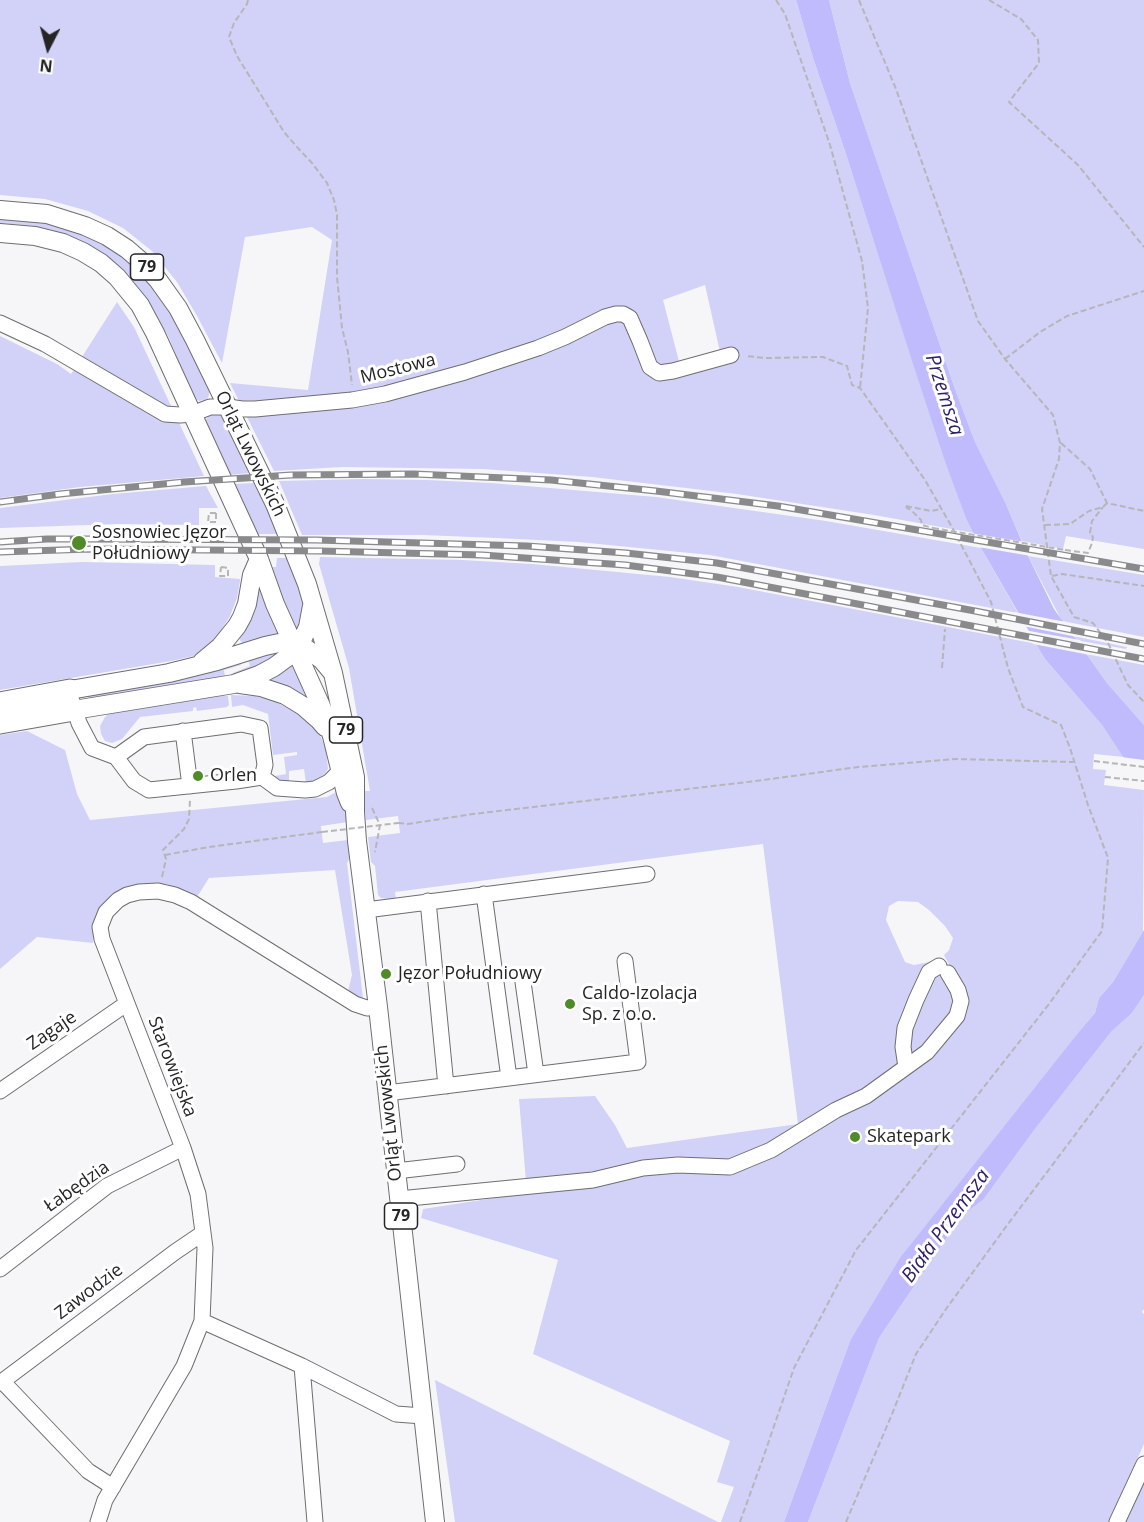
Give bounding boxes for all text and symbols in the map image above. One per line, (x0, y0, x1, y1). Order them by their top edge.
north arrow (18, 18, 78, 78)
text: N (39, 54, 54, 78)
road number: 79 (130, 254, 164, 280)
street label: Mostowa (358, 349, 438, 389)
water label: Przemsza (920, 351, 968, 439)
street label: Orląt Lwowskich (210, 388, 290, 520)
place label: Sosnowiec Jęzor Południowy (92, 522, 227, 564)
marker: Sosnowiec Jęzor Południowy (70, 534, 88, 552)
road number: 79 (330, 717, 362, 743)
place label: Orlen (210, 765, 257, 787)
marker: Orlen (191, 769, 205, 783)
place label: Jęzor Południowy (398, 963, 542, 985)
marker: Jęzor Południowy (379, 967, 393, 981)
place label: Caldo-Izolacja Sp. z o.o. (582, 983, 698, 1026)
marker: Caldo-Izolacja Sp. z o.o. (563, 997, 577, 1011)
street label: Zagaje (23, 1007, 81, 1055)
street label: Starowiejska (143, 1014, 201, 1120)
street label: Orląt Lwowskich (371, 1044, 407, 1182)
place label: Skatepark (867, 1126, 951, 1148)
marker: Skatepark (848, 1130, 862, 1144)
street label: Łabędzia (40, 1157, 114, 1217)
water label: Biała Przemsza (897, 1165, 995, 1287)
road number: 79 (384, 1203, 418, 1229)
street label: Zawodzie (51, 1260, 127, 1324)

